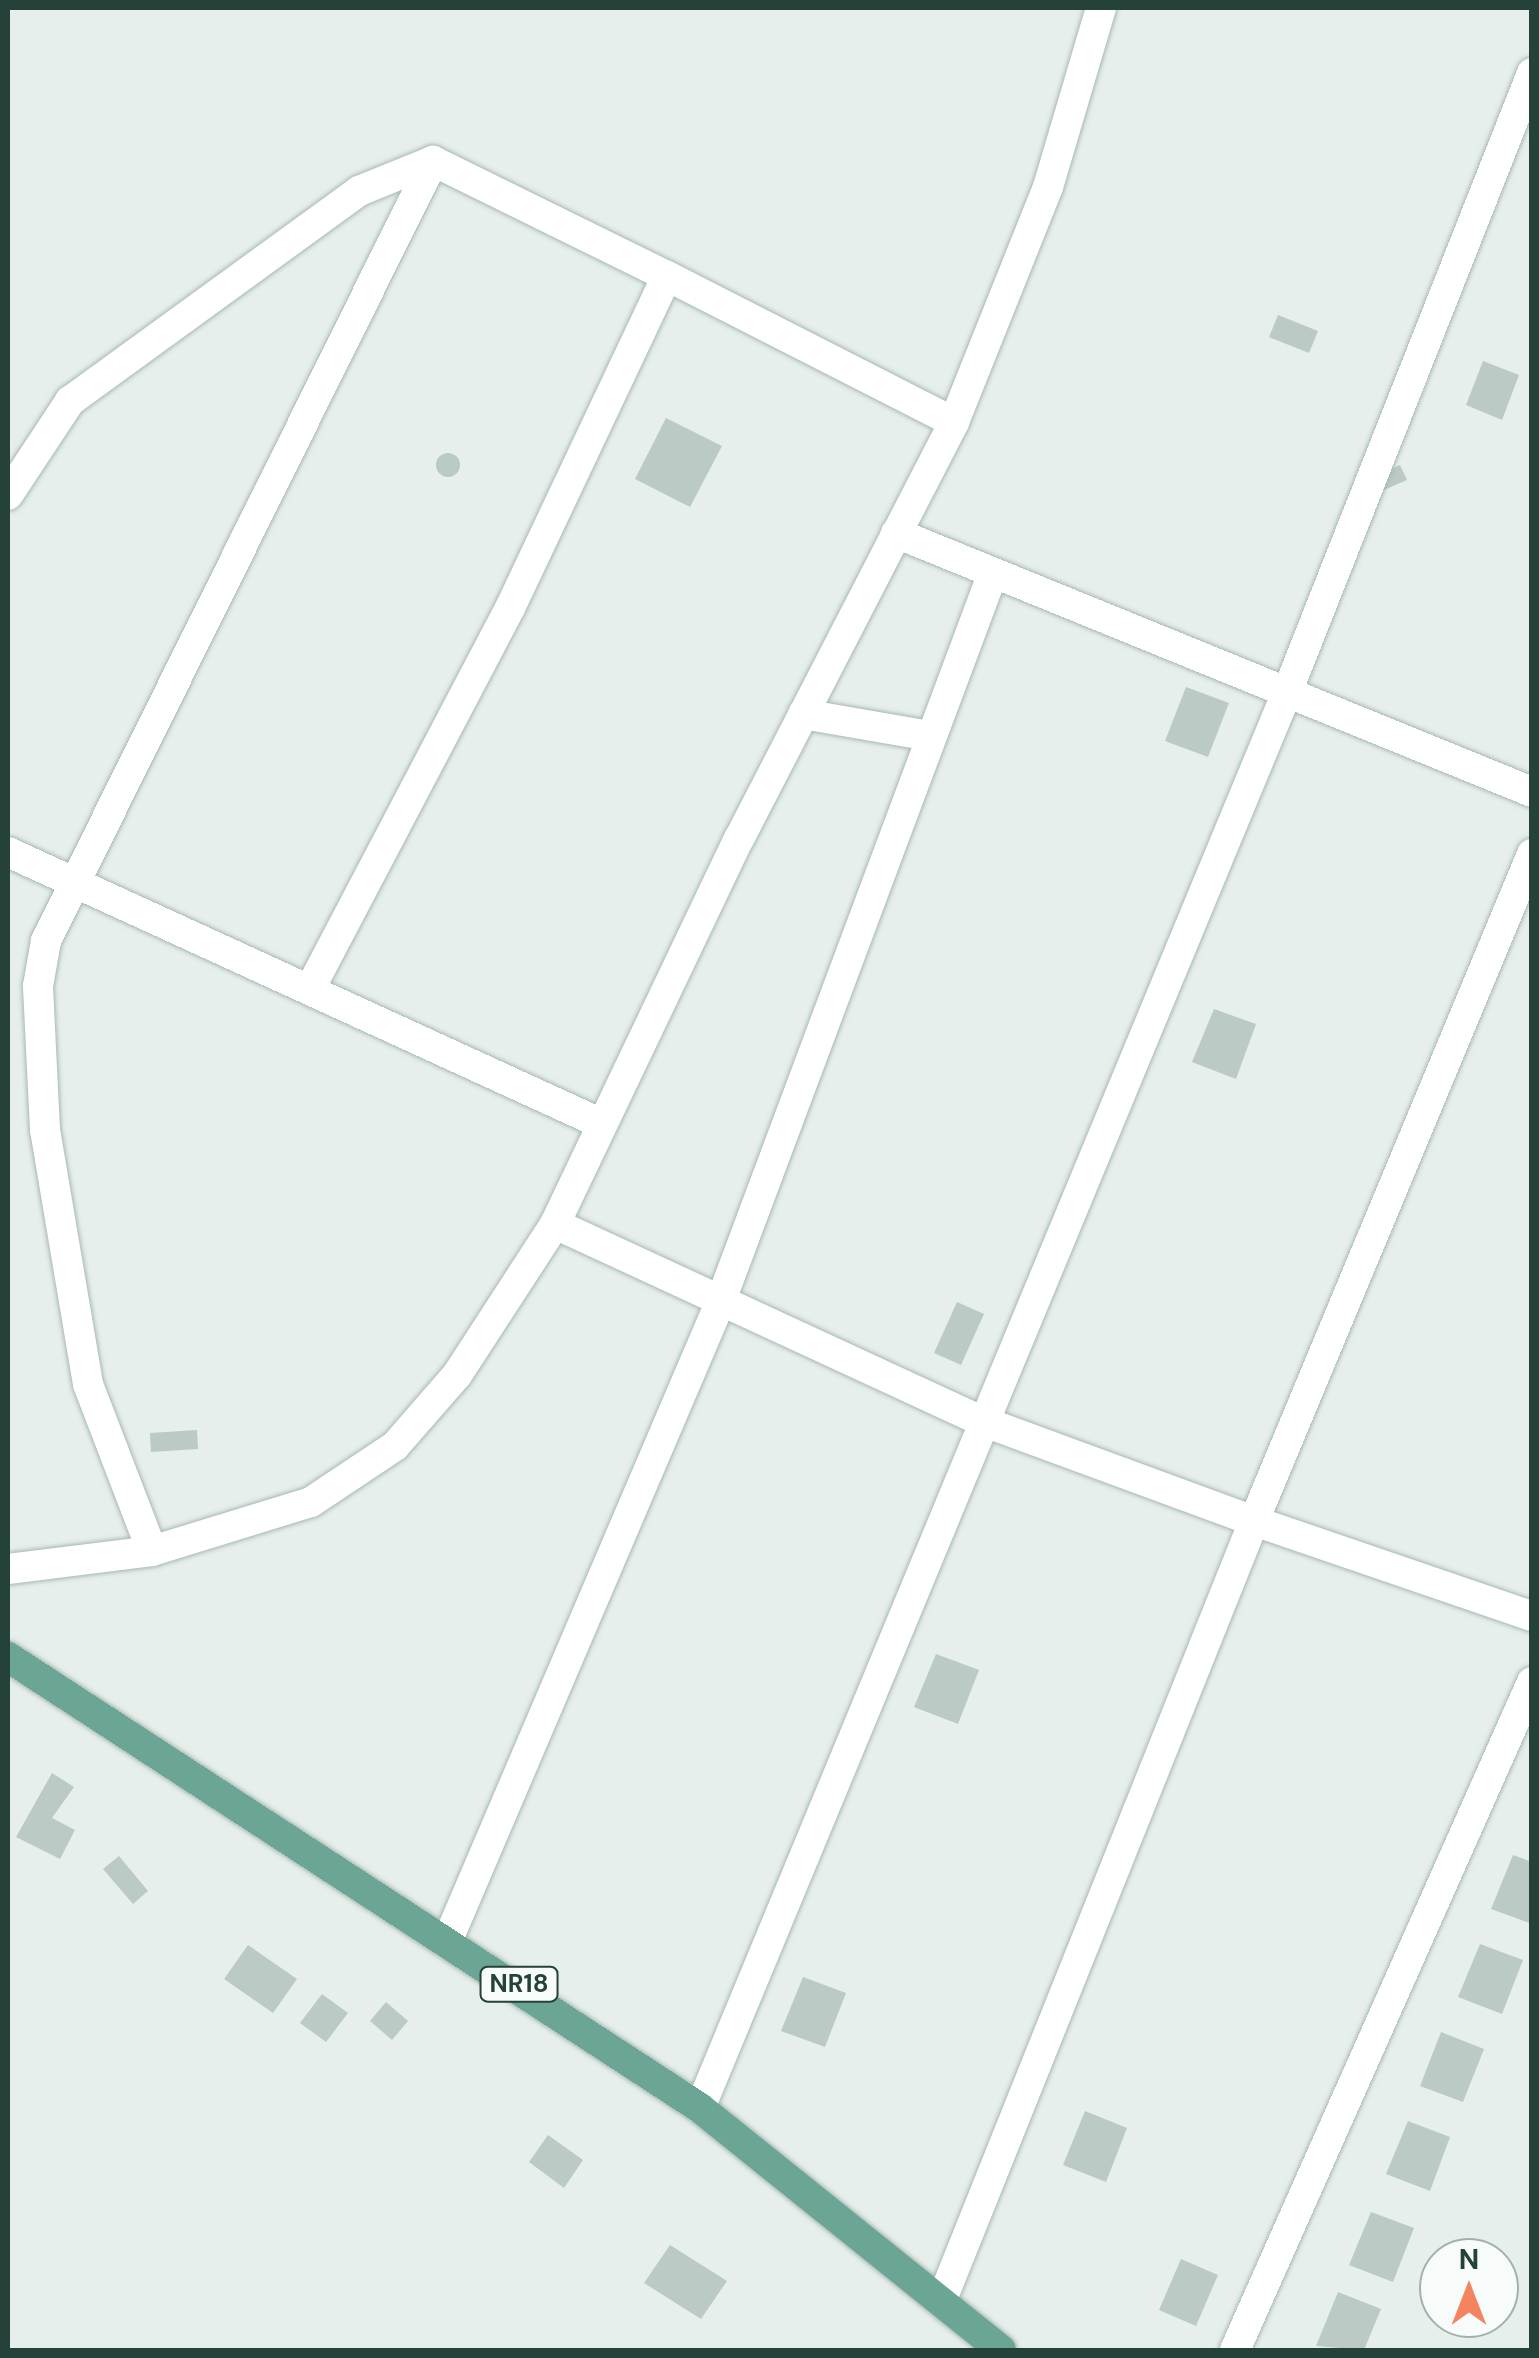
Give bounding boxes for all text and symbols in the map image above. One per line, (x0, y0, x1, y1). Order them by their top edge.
road number: NR18 (479, 1964, 559, 2004)
north arrow (1419, 2238, 1519, 2338)
text: N (1459, 2241, 1479, 2278)

